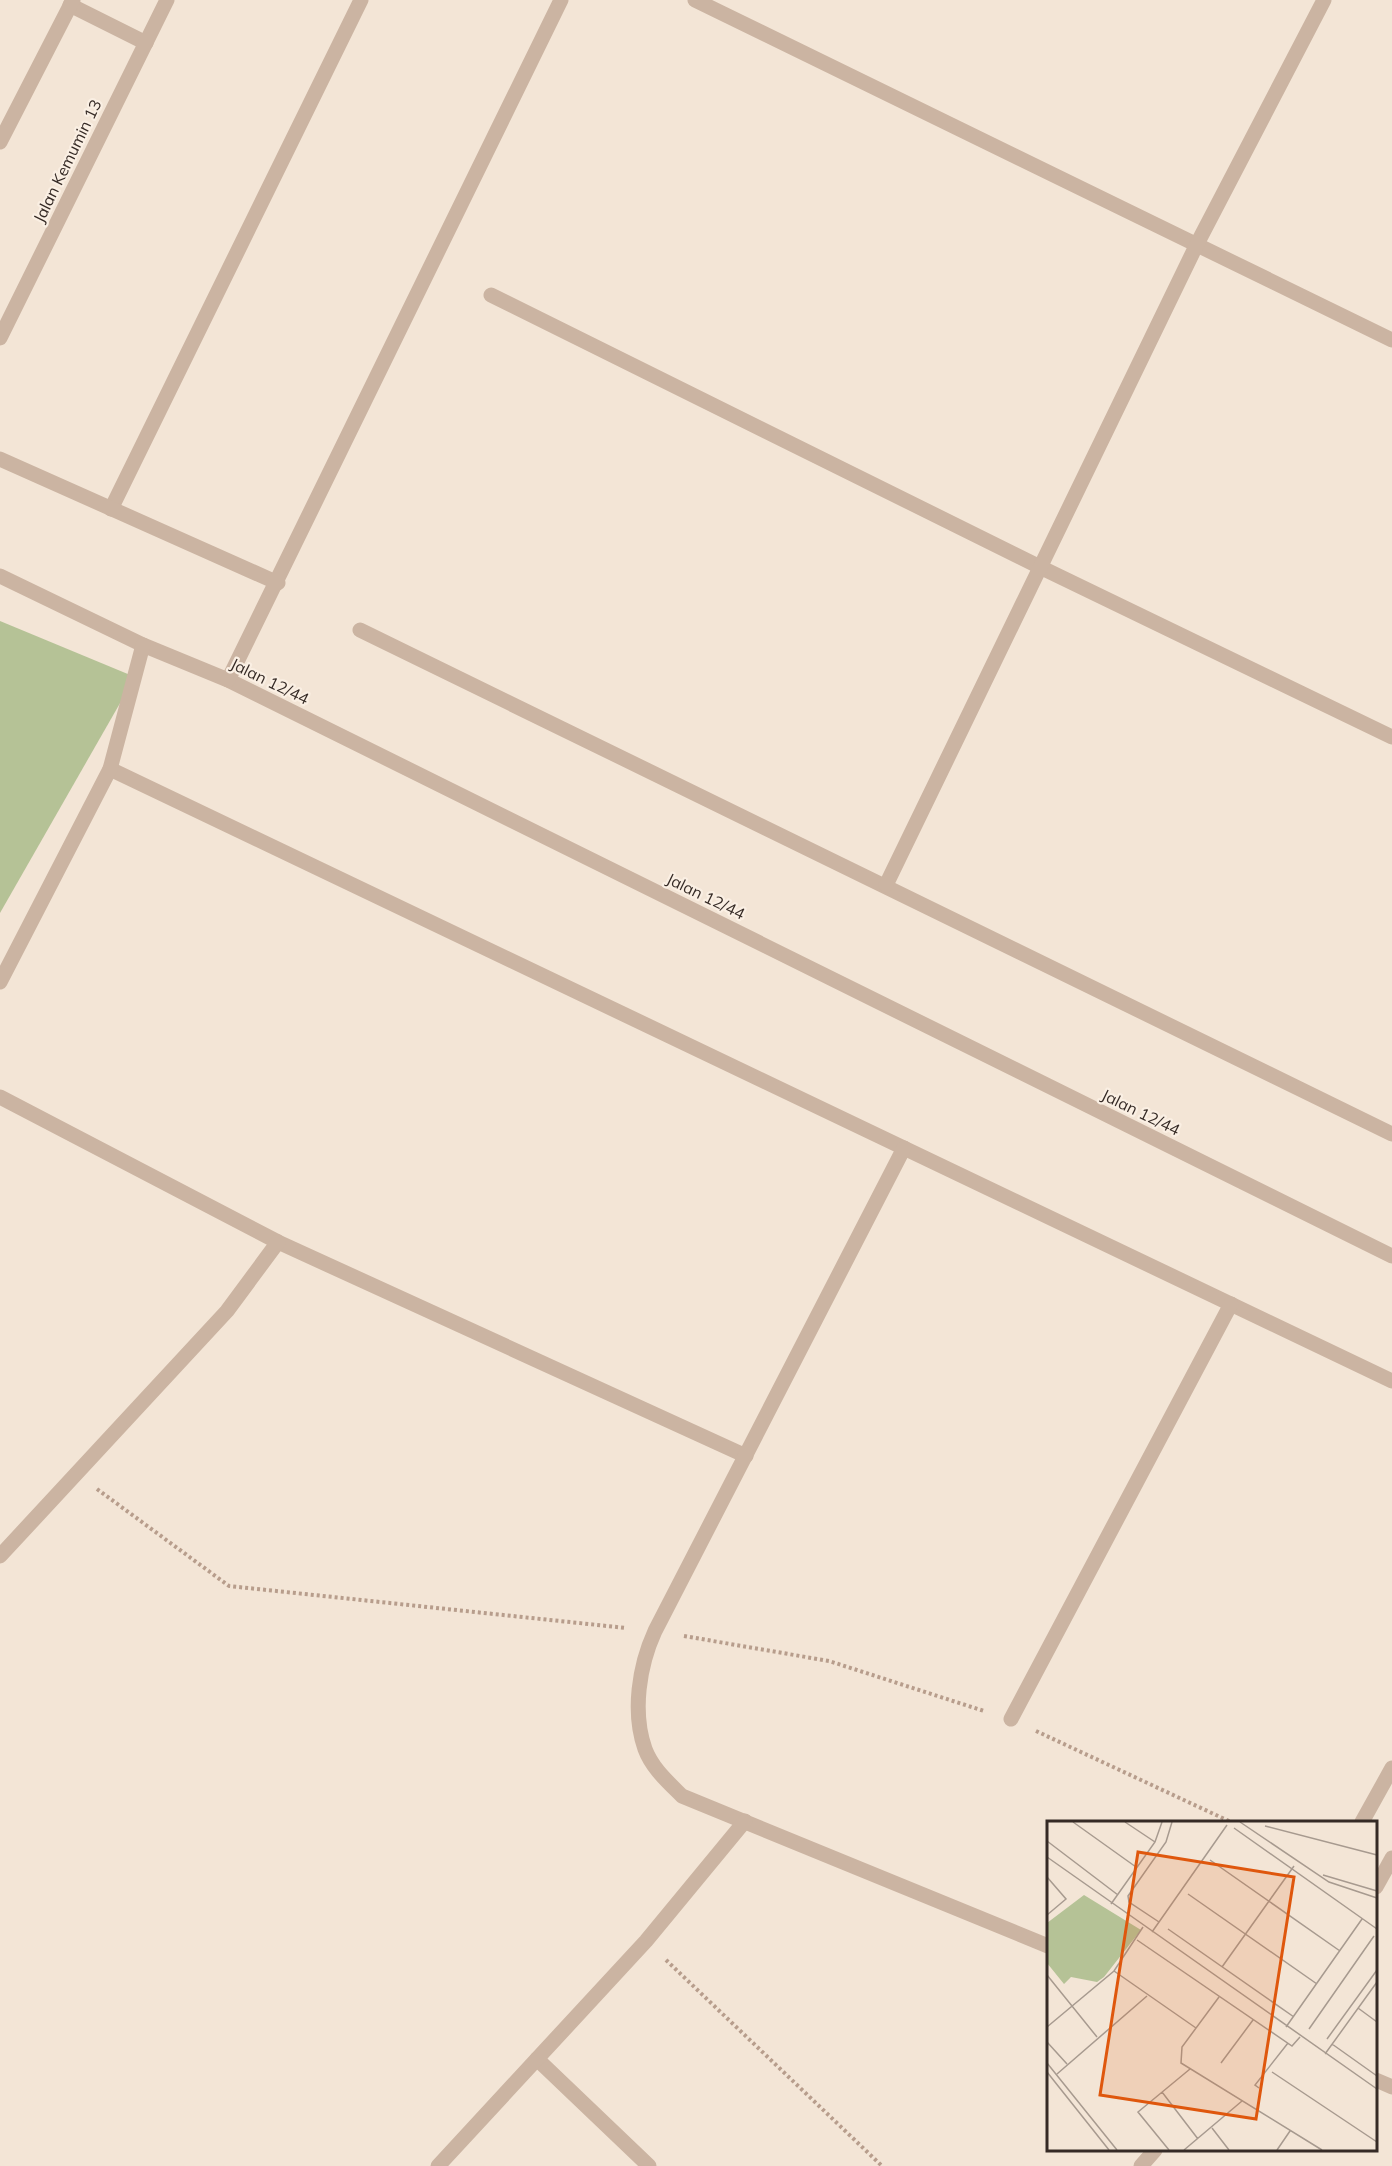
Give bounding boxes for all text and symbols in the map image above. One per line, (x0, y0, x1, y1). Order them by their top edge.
street label: Jalan Kemumin 13 (29, 96, 105, 226)
street label: Jalan 12/44 (228, 653, 313, 709)
street label: Jalan 12/44 (664, 868, 749, 924)
street label: Jalan 12/44 (1099, 1084, 1184, 1140)
inset map (1047, 1821, 1377, 2151)

